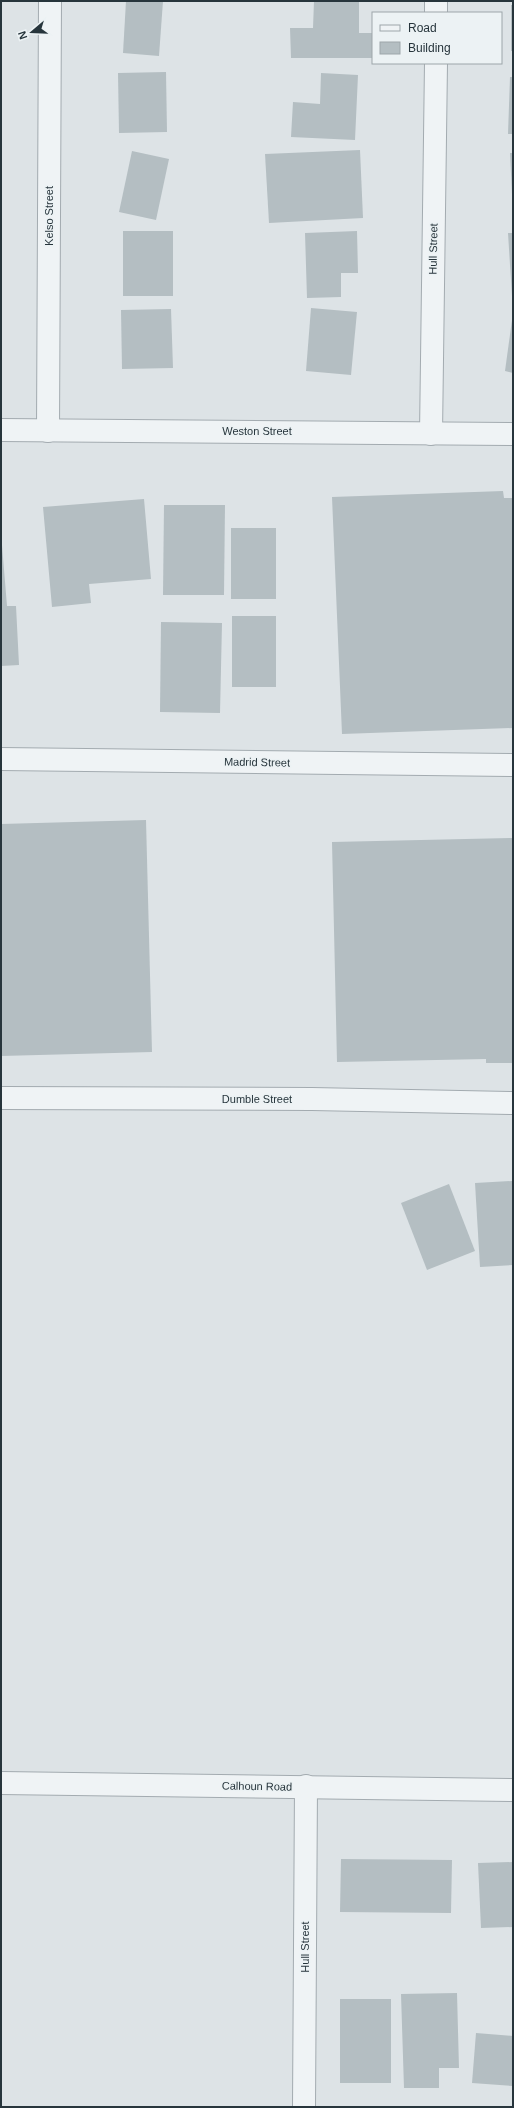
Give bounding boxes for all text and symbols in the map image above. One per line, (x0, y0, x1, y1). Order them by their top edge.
north arrow (12, 12, 52, 52)
legend (372, 12, 502, 64)
text: Road (408, 21, 437, 35)
text: N (16, 29, 30, 41)
text: Building (408, 41, 451, 55)
street label: Kelso Street (43, 186, 55, 246)
street label: Hull Street (427, 223, 439, 275)
street label: Weston Street (222, 425, 292, 437)
street label: Madrid Street (224, 755, 290, 769)
street label: Dumble Street (222, 1093, 292, 1105)
street label: Calhoun Road (222, 1779, 292, 1793)
street label: Hull Street (299, 1921, 311, 1973)

